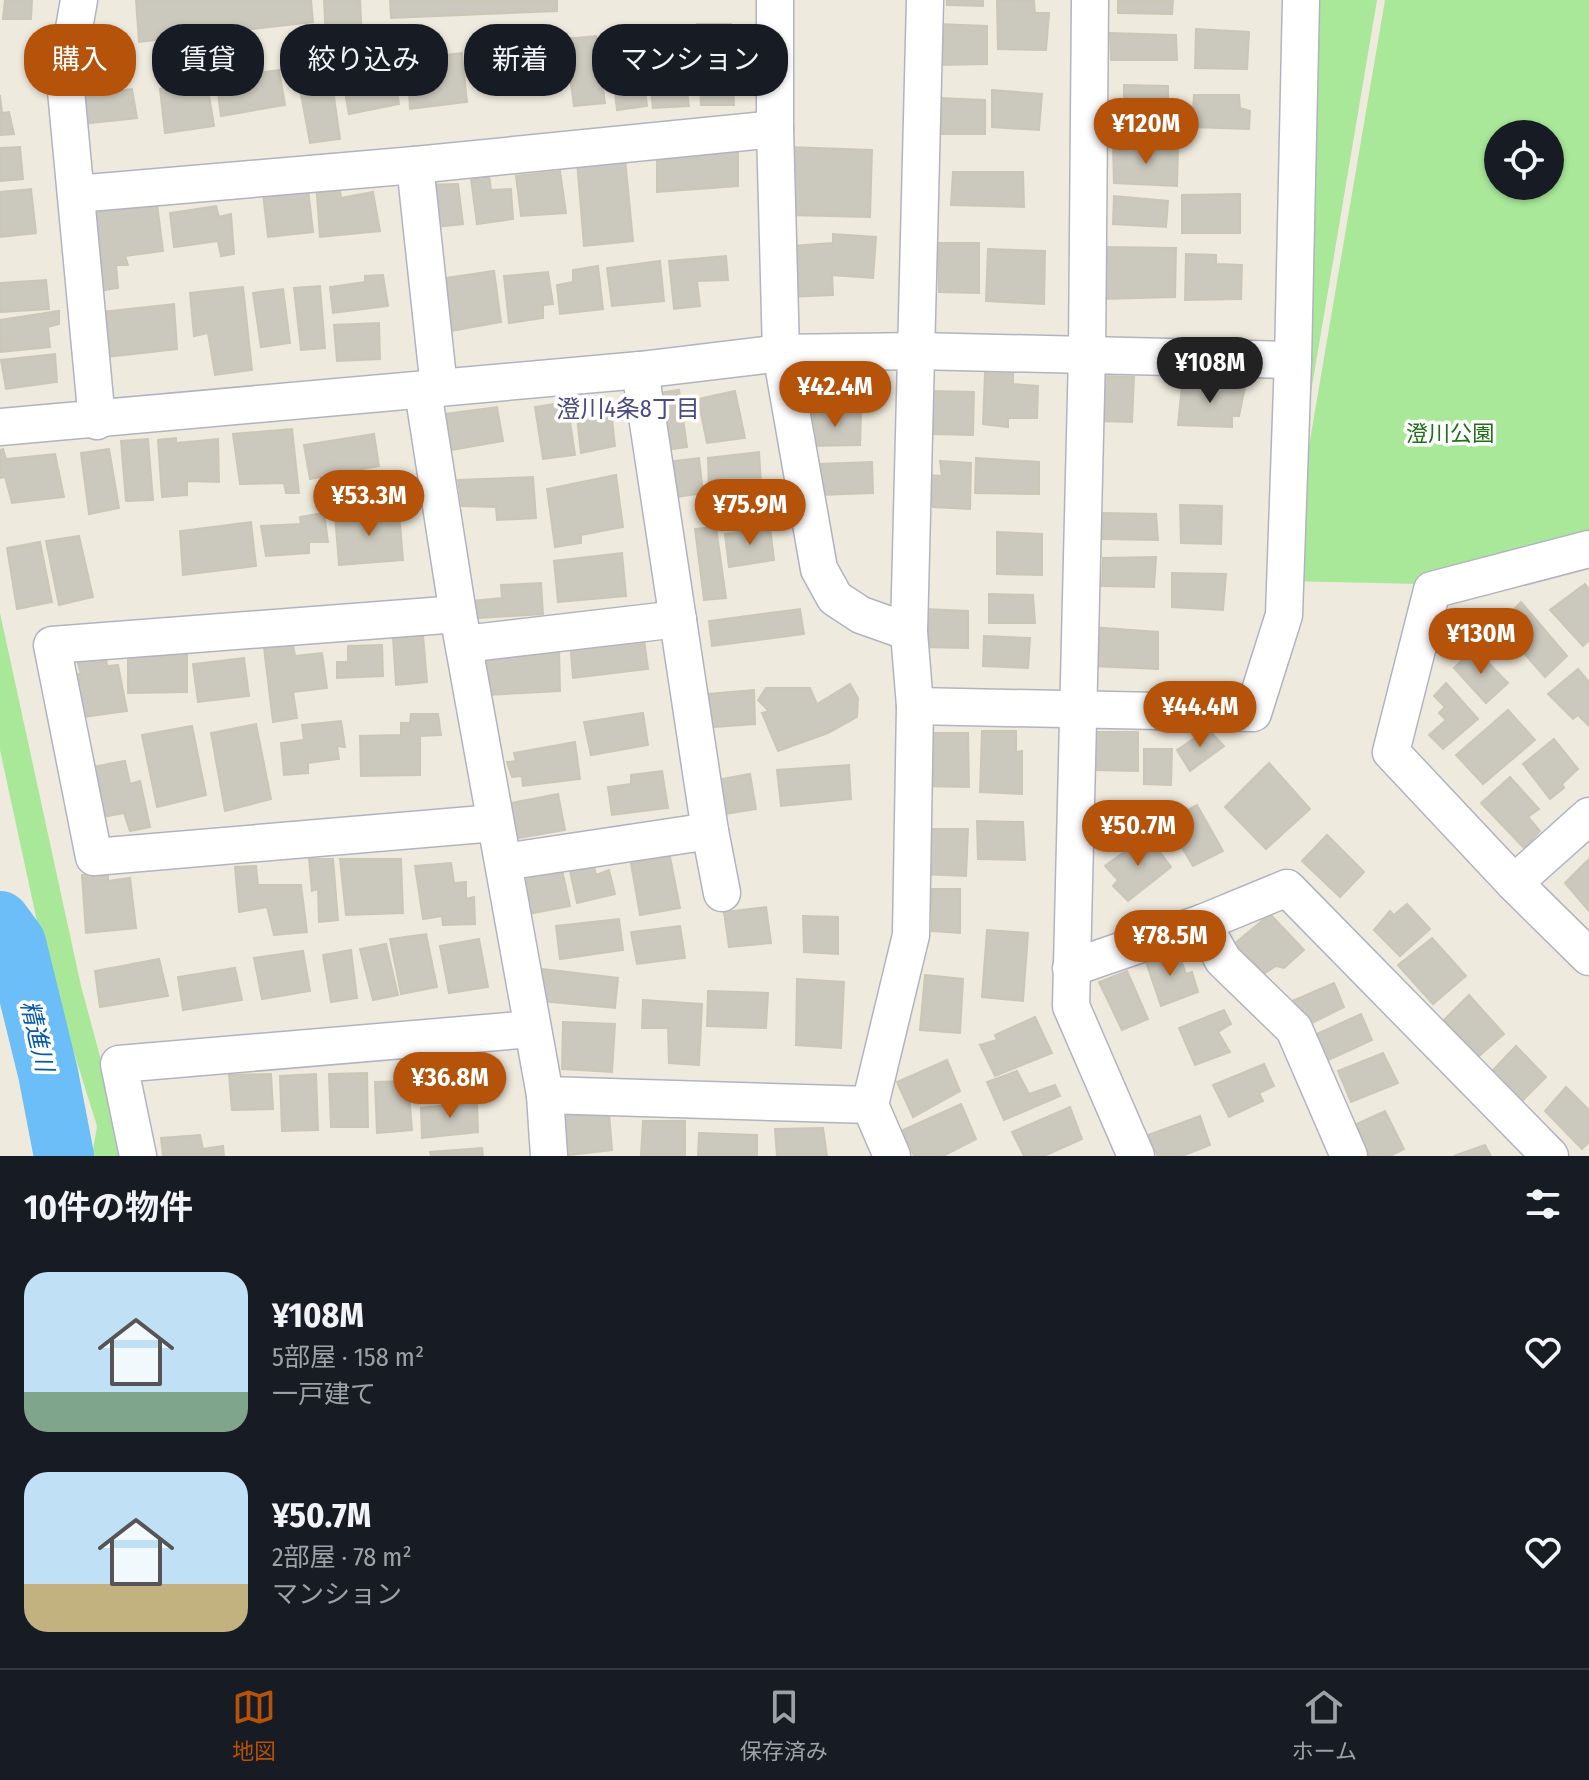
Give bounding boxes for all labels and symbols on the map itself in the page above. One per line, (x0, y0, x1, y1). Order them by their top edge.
pin: ¥120M (1090, 98, 1202, 166)
pin: ¥108M (1154, 337, 1266, 405)
pin: ¥42.4M (770, 361, 900, 429)
district label: 澄川4条8丁目 (556, 395, 700, 423)
park label: 澄川公園 (1406, 420, 1494, 447)
pin: ¥53.3M (304, 470, 434, 538)
pin: ¥75.9M (685, 479, 815, 547)
pin: ¥130M (1425, 608, 1537, 676)
pin: ¥44.4M (1135, 681, 1265, 749)
pin: ¥50.7M (1073, 800, 1203, 868)
pin: ¥78.5M (1105, 910, 1235, 978)
water label: 精進川 (15, 998, 59, 1077)
pin: ¥36.8M (385, 1052, 515, 1120)

